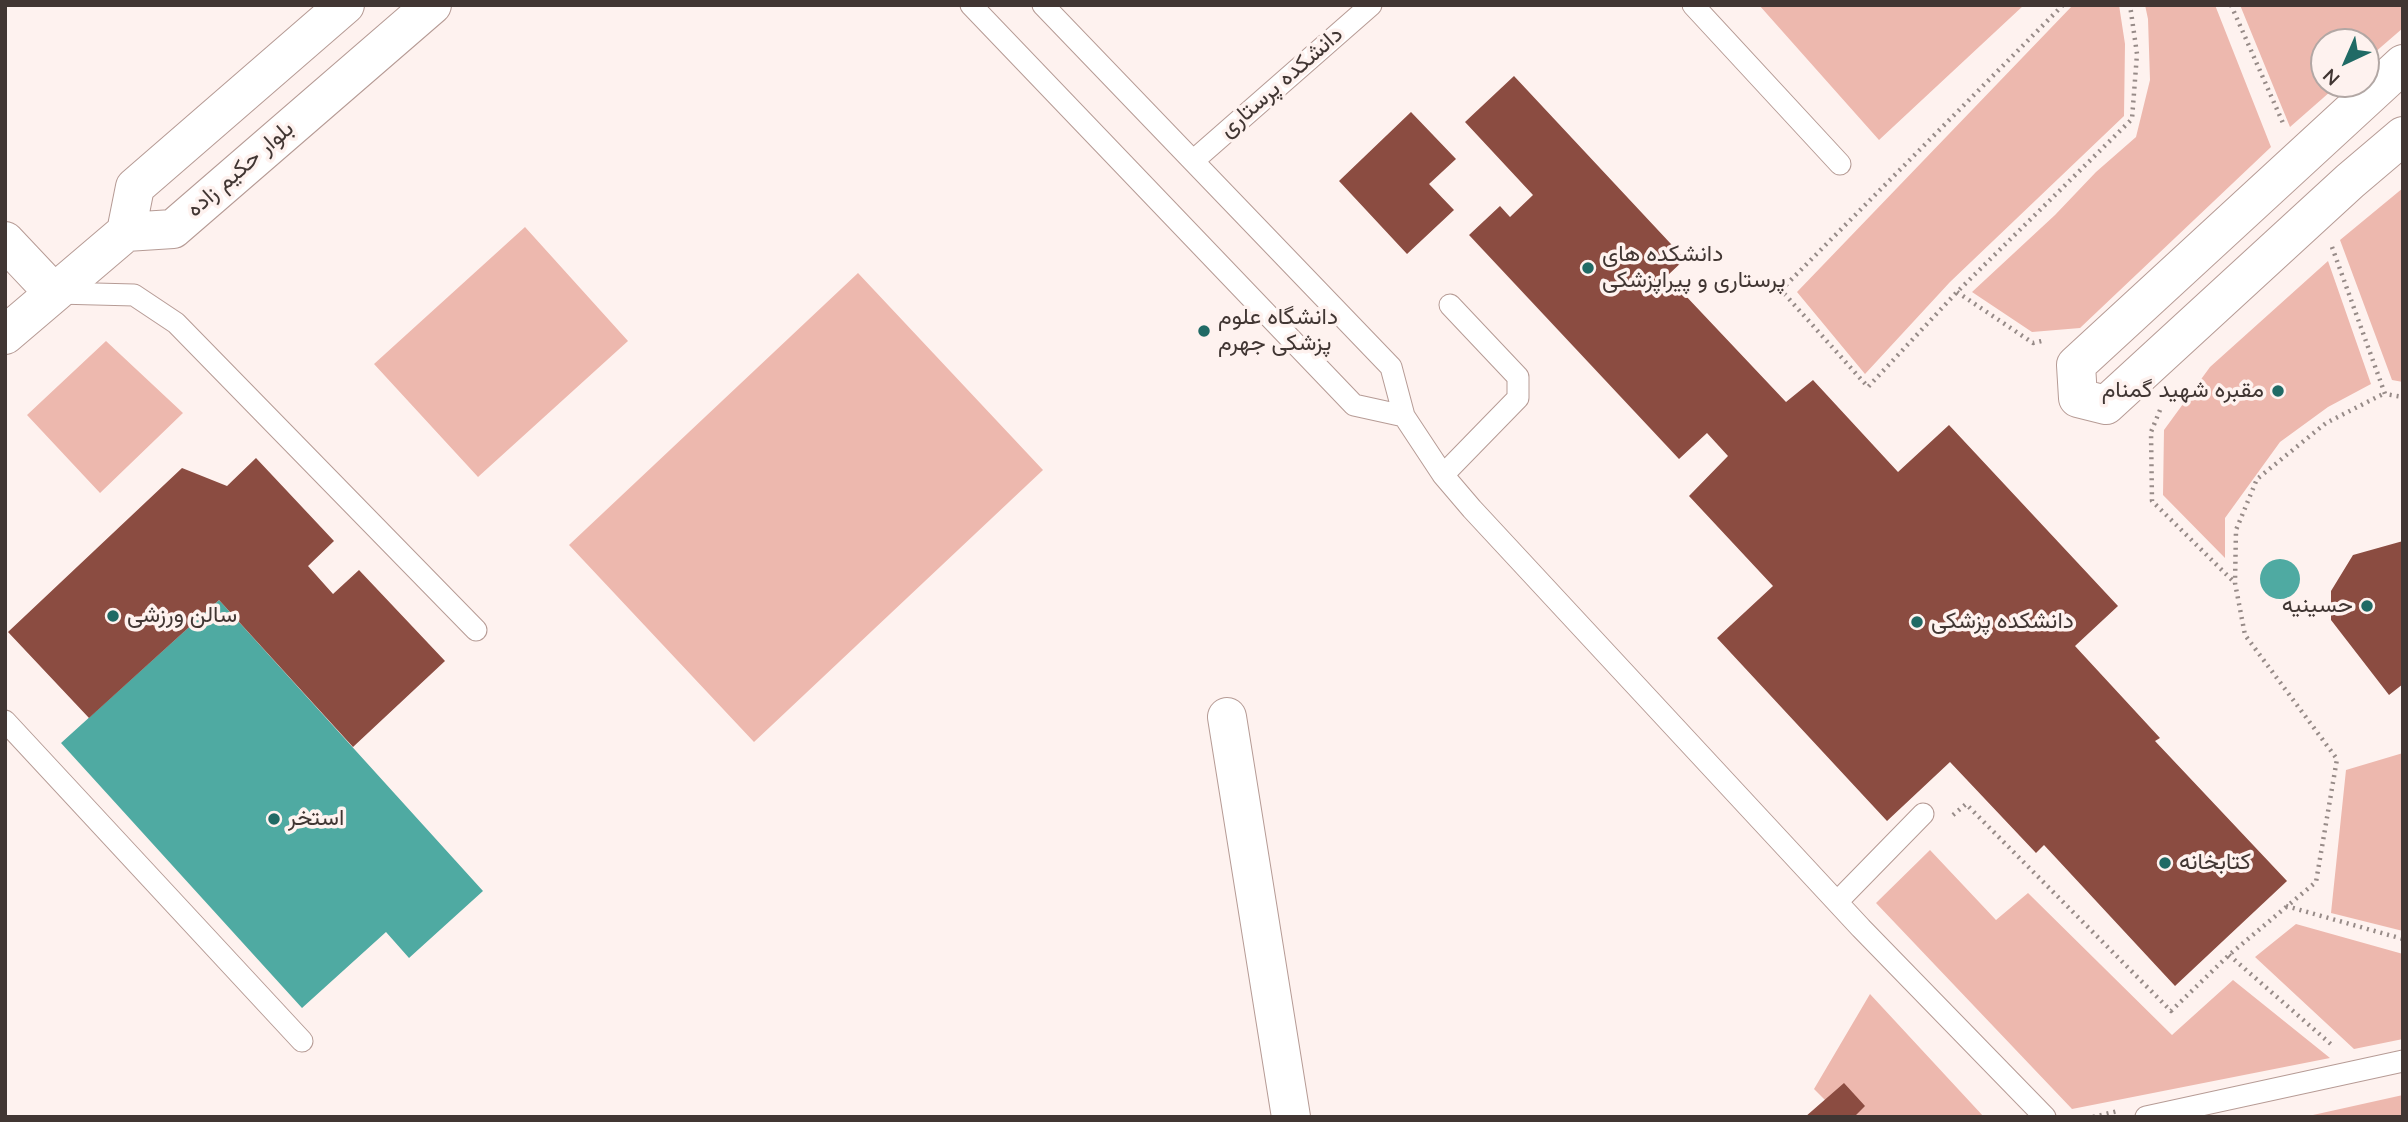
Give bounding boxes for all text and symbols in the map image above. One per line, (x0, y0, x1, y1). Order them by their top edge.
street label: دانشکده پرستاری (1214, 22, 1350, 144)
north arrow (2310, 28, 2380, 98)
text: N (2318, 62, 2346, 91)
street label: بلوار حکیم زاده (182, 116, 300, 224)
place label: دانشکده های پرستاری و پیراپزشکی (1602, 241, 1786, 295)
marker: دانشکده های پرستاری و پیراپزشکی (1580, 260, 1596, 276)
place label: دانشگاه علوم پزشکی جهرم (1218, 304, 1338, 358)
marker: دانشگاه علوم پزشکی جهرم (1196, 323, 1212, 339)
place label: مقبره شهید گمنام (2102, 377, 2264, 405)
marker: مقبره شهید گمنام (2270, 383, 2286, 399)
place label: حسینیه (2282, 592, 2353, 620)
marker: حسینیه (2359, 598, 2375, 614)
place label: سالن ورزشی (127, 602, 237, 630)
marker: سالن ورزشی (105, 608, 121, 624)
place label: دانشکده پزشکی (1931, 608, 2074, 636)
marker: دانشکده پزشکی (1909, 614, 1925, 630)
place label: استخر (288, 805, 344, 833)
marker: استخر (266, 811, 282, 827)
place label: کتابخانه (2179, 849, 2251, 877)
marker: کتابخانه (2157, 855, 2173, 871)

